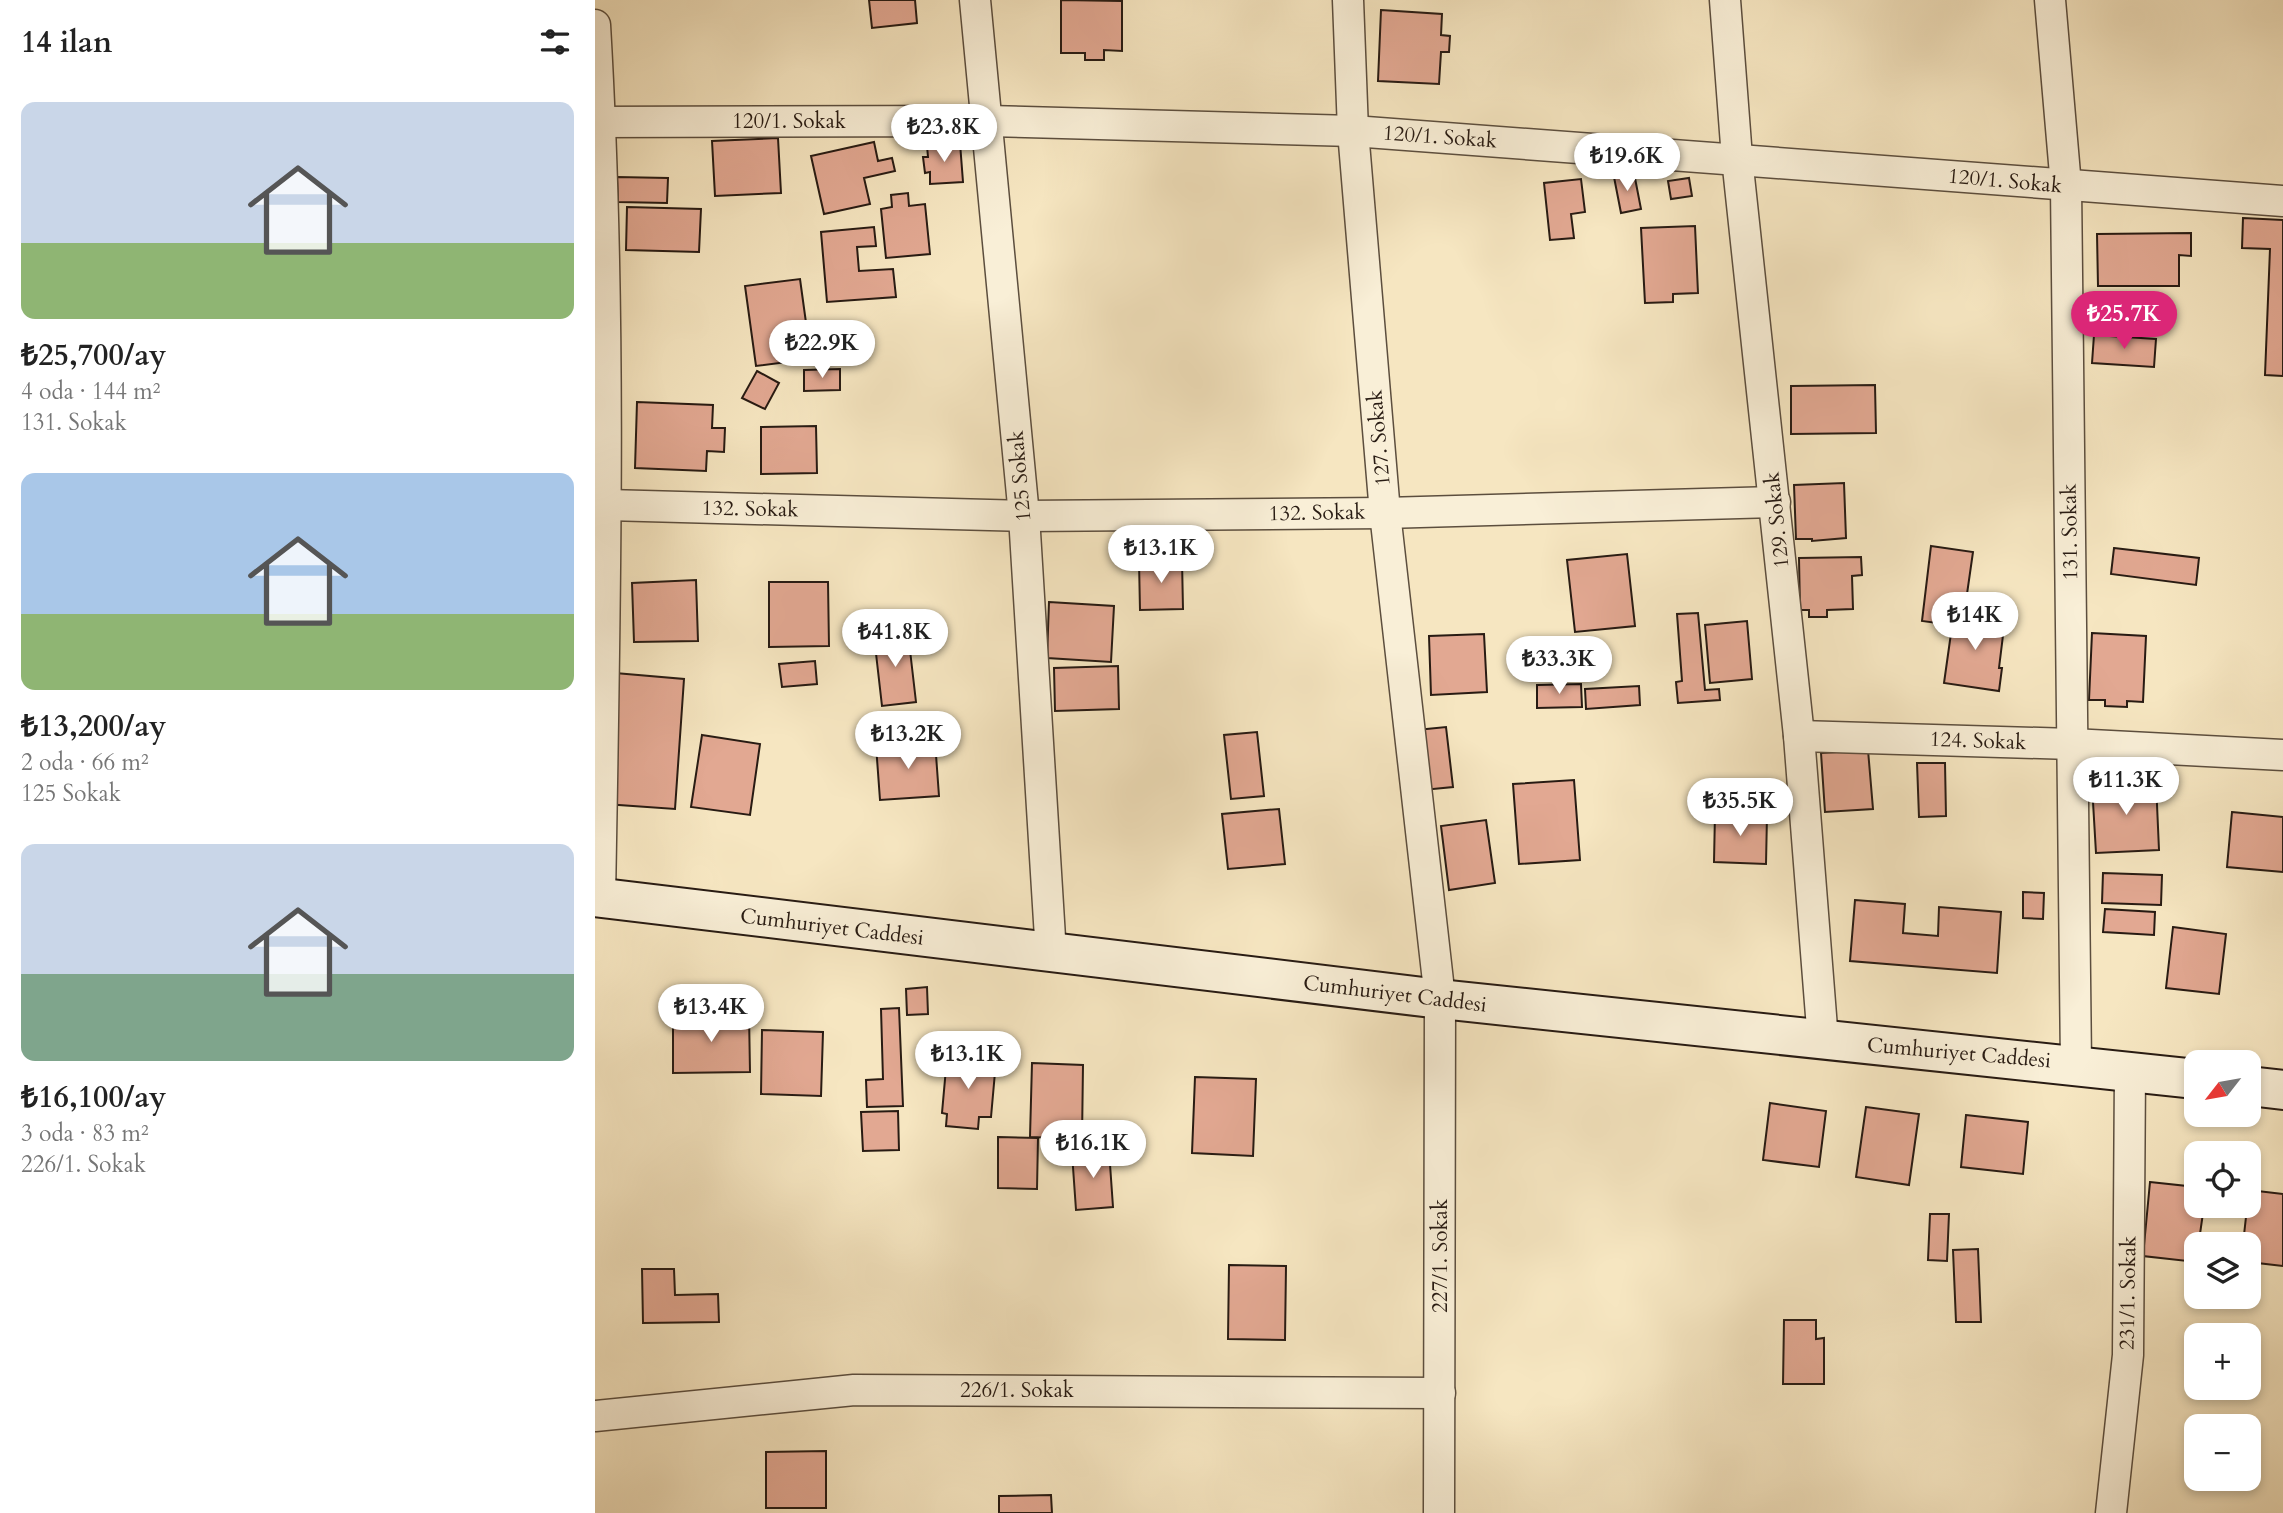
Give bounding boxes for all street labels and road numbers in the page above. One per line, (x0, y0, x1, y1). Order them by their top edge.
street label: 120/1. Sokak (732, 107, 847, 136)
street label: 120/1. Sokak (1382, 119, 1499, 156)
street label: 120/1. Sokak (1947, 162, 2064, 200)
street label: 127. Sokak (1360, 388, 1398, 487)
street label: 125 Sokak (1002, 428, 1038, 523)
street label: 129. Sokak (1757, 470, 1796, 570)
street label: 131. Sokak (2055, 483, 2085, 581)
street label: 132. Sokak (701, 494, 799, 524)
street label: 132. Sokak (1268, 498, 1366, 528)
street label: 124. Sokak (1929, 725, 2028, 757)
street label: Cumhuriyet Caddesi (739, 901, 926, 953)
street label: Cumhuriyet Caddesi (1302, 968, 1489, 1020)
street label: Cumhuriyet Caddesi (1866, 1031, 2052, 1076)
street label: 227/1. Sokak (1426, 1198, 1455, 1313)
street label: 231/1. Sokak (2113, 1235, 2144, 1350)
street label: 226/1. Sokak (960, 1376, 1075, 1405)

